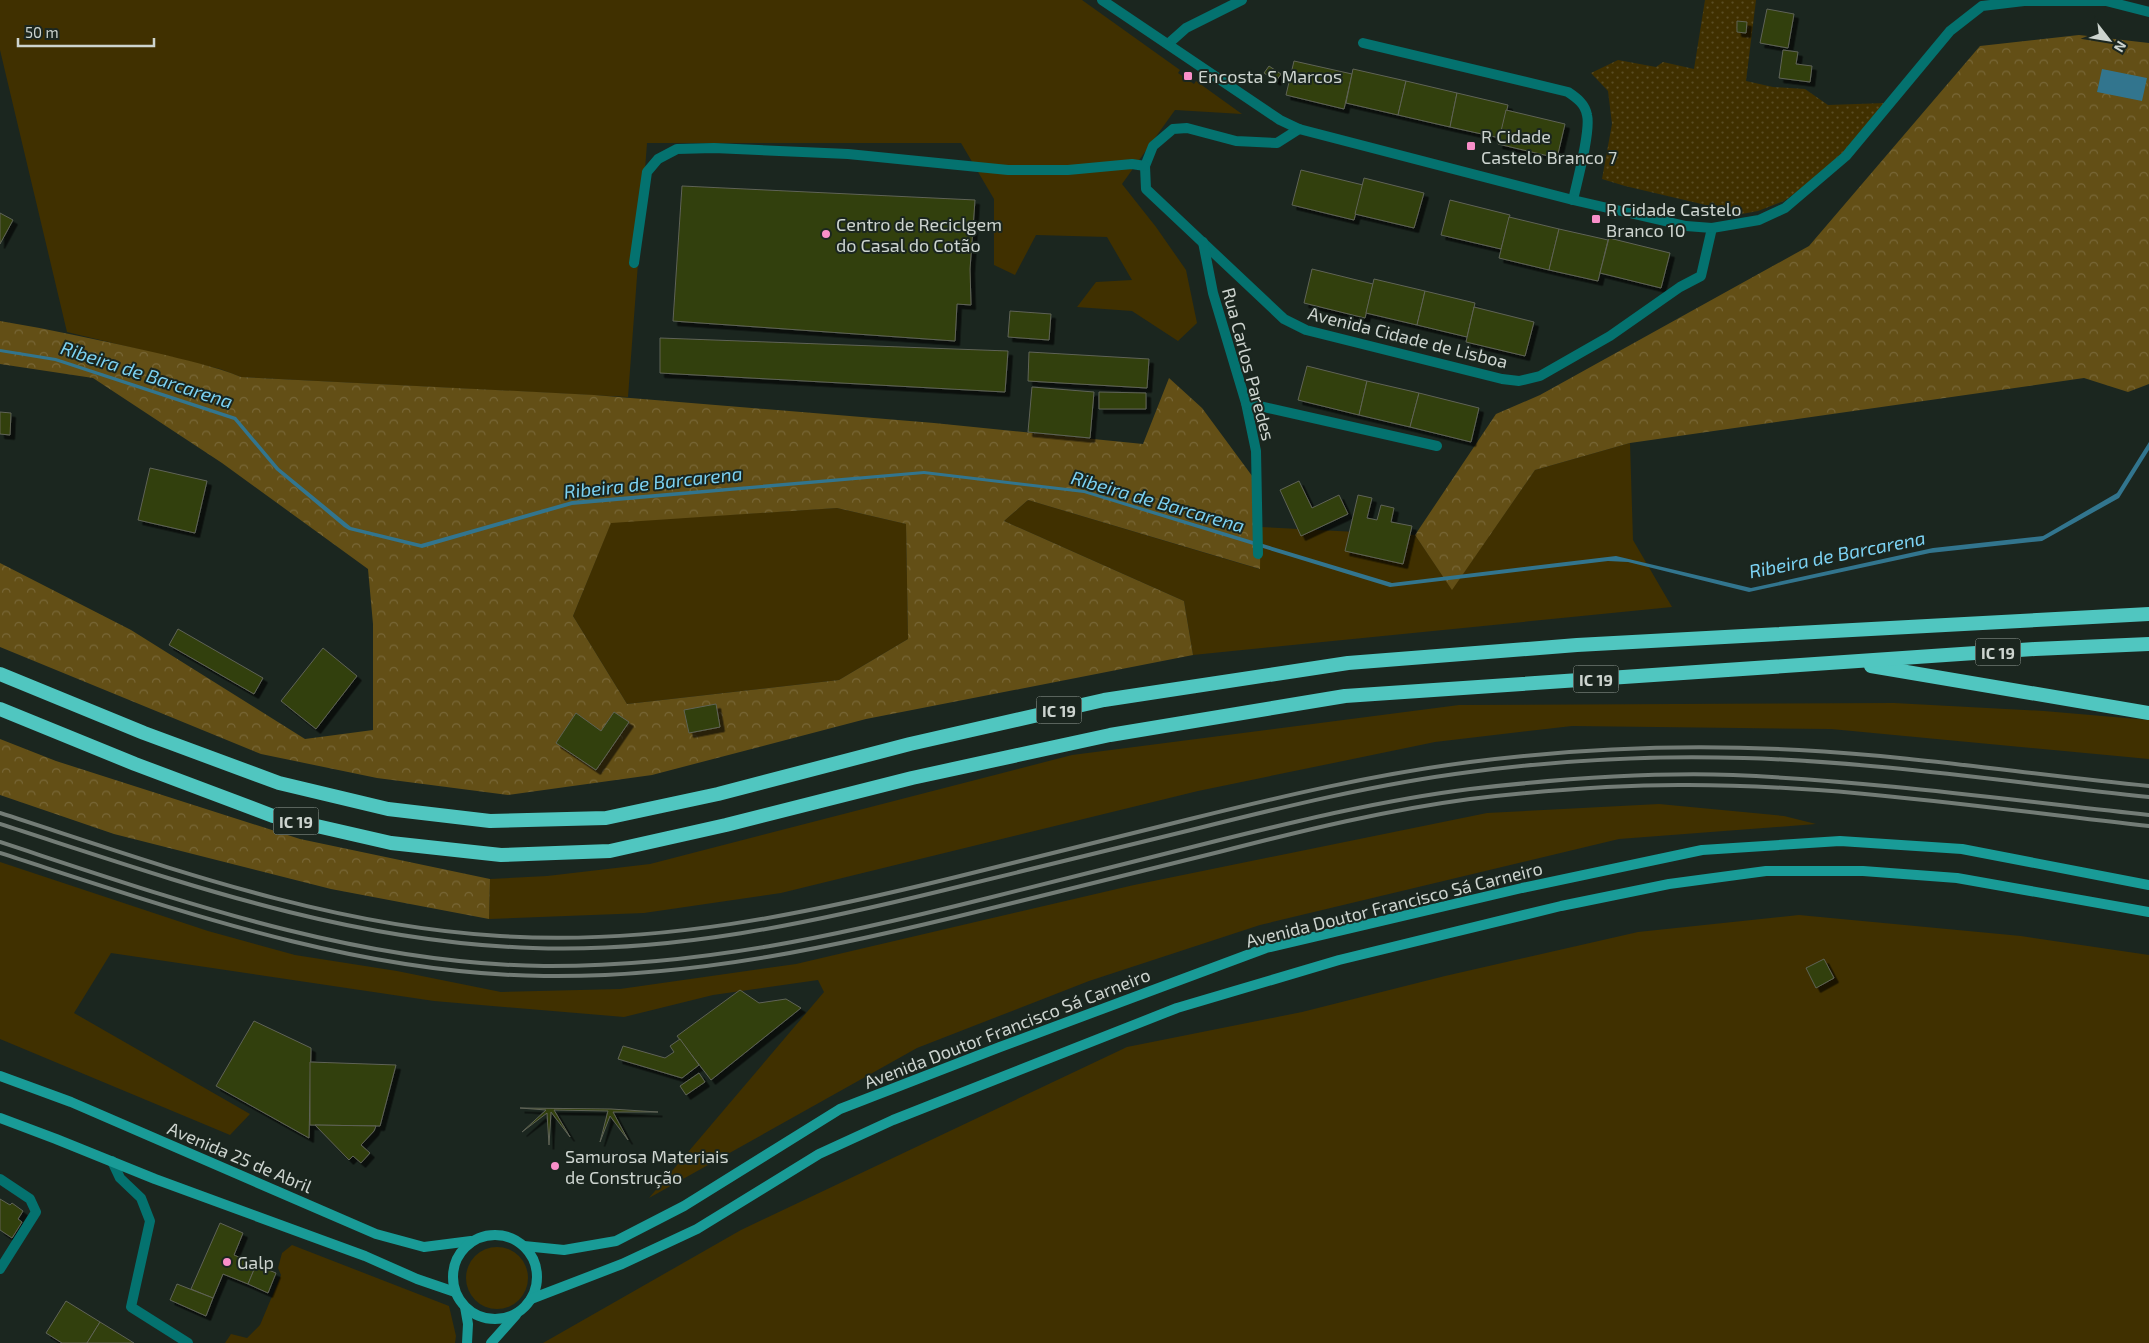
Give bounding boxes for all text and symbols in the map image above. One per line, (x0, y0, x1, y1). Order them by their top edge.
scale bar (18, 15, 154, 47)
north arrow (2084, 15, 2134, 65)
text: 50 m (25, 23, 59, 41)
text: N (2111, 38, 2130, 56)
place label: Encosta S Marcos (1198, 65, 1342, 87)
marker: Encosta S Marcos (1182, 70, 1194, 82)
place label: R Cidade Castelo Branco 7 (1481, 125, 1617, 168)
marker: R Cidade Castelo Branco 7 (1465, 140, 1477, 152)
place label: R Cidade Castelo Branco 10 (1606, 198, 1741, 241)
place label: Centro de Reciclgem do Casal do Cotão (836, 213, 1002, 256)
marker: R Cidade Castelo Branco 10 (1590, 213, 1602, 225)
marker: Centro de Reciclgem do Casal do Cotão (820, 228, 832, 240)
street label: Rua Carlos Paredes (1218, 285, 1280, 443)
street label: Avenida Cidade de Lisboa (1306, 302, 1510, 372)
water label: Ribeira de Barcarena (58, 335, 236, 413)
water label: Ribeira de Barcarena (563, 461, 743, 503)
water label: Ribeira de Barcarena (1069, 465, 1247, 537)
water label: Ribeira de Barcarena (1747, 526, 1927, 582)
road number: IC 19 (1976, 638, 2020, 666)
road number: IC 19 (1574, 666, 1618, 692)
road number: IC 19 (1036, 696, 1082, 724)
road number: IC 19 (274, 808, 318, 834)
street label: Avenida Doutor Francisco Sá Carneiro (1243, 856, 1545, 952)
street label: Avenida Doutor Francisco Sá Carneiro (861, 963, 1153, 1093)
street label: Avenida 25 de Abril (164, 1117, 316, 1198)
place label: Samurosa Materiais de Construção (565, 1145, 729, 1189)
marker: Samurosa Materiais de Construção (549, 1160, 561, 1172)
place label: Galp (237, 1251, 274, 1273)
marker: Galp (221, 1256, 233, 1268)

